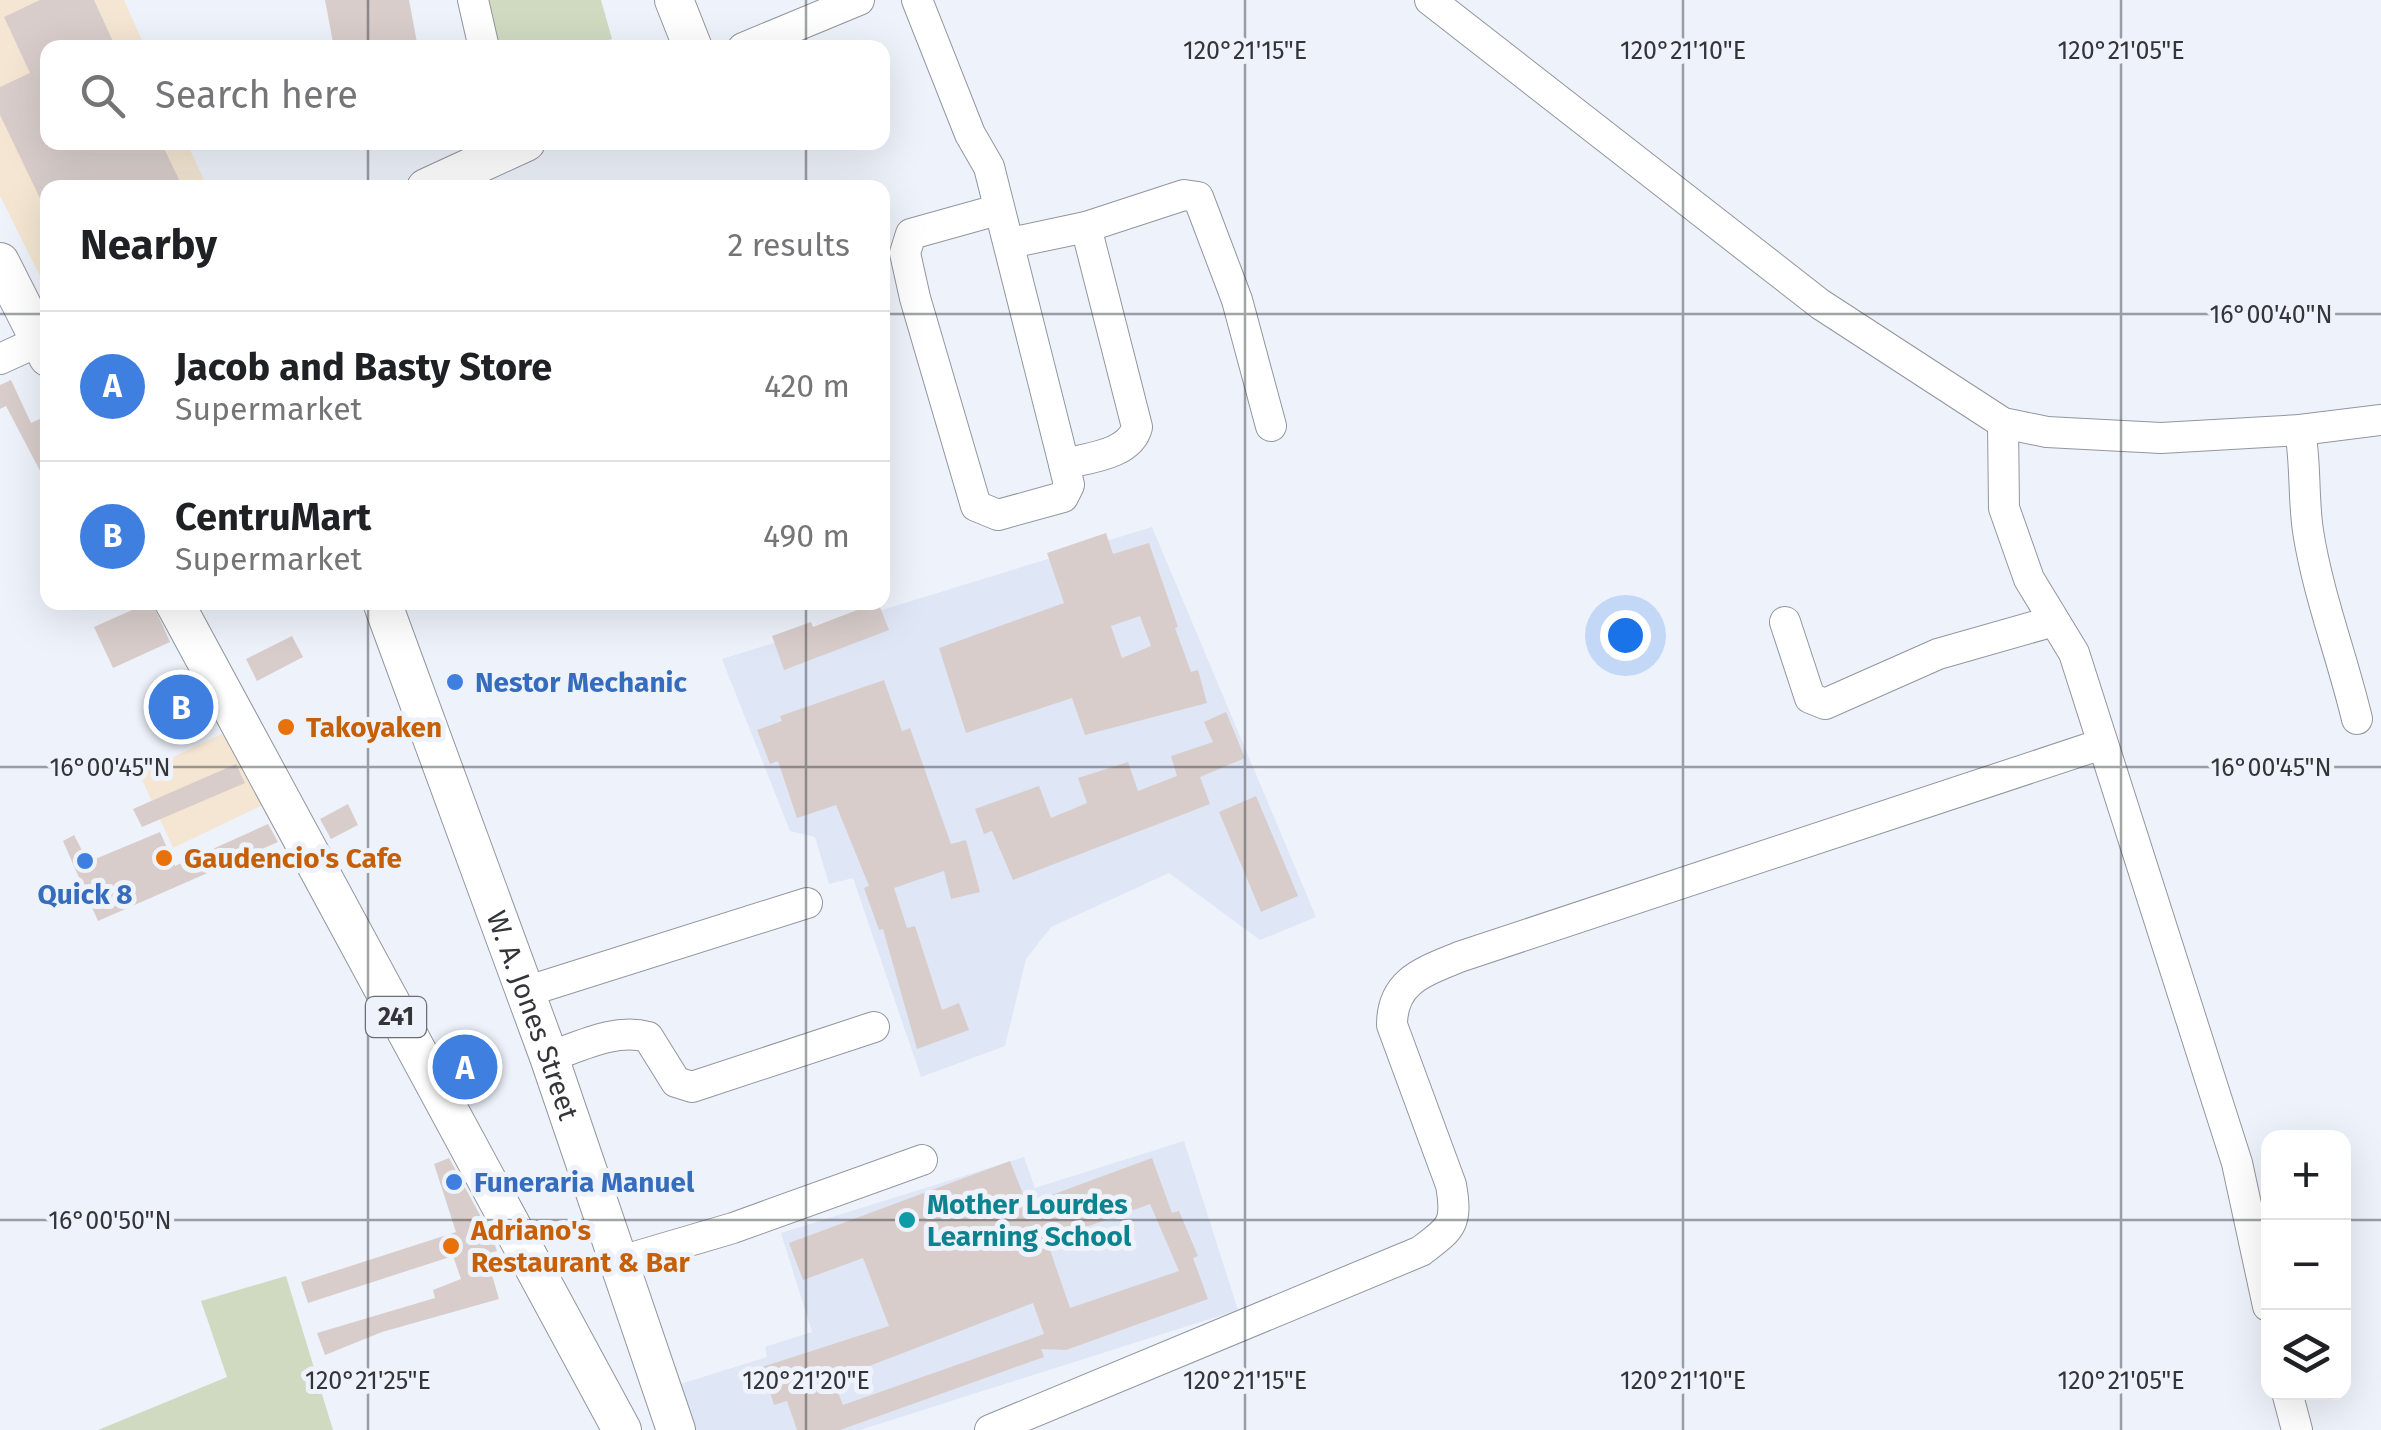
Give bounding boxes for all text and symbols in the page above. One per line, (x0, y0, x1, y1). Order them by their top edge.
text: 120°21'15"E (1183, 36, 1307, 66)
text: 120°21'10"E (1620, 36, 1746, 66)
text: 120°21'05"E (2057, 36, 2185, 66)
search box (40, 40, 890, 150)
icon: search (75, 68, 130, 123)
text: Search here (155, 72, 358, 118)
text: Nearby (80, 220, 217, 270)
text: 2 results (727, 226, 850, 264)
text: 16°00'40"N (2209, 300, 2333, 330)
text: Jacob and Basty Store (175, 344, 552, 390)
text: A (103, 367, 122, 405)
text: 420 m (764, 367, 850, 405)
text: Supermarket (175, 390, 362, 428)
text: CentruMart (175, 494, 371, 540)
text: B (103, 517, 122, 555)
text: 490 m (763, 517, 850, 555)
text: Supermarket (175, 540, 362, 578)
your location (1600, 610, 1651, 661)
place label: Nestor Mechanic (475, 666, 687, 699)
pin: B (148, 670, 214, 744)
marker: Nestor Mechanic (444, 671, 466, 693)
place label: Takoyaken (306, 711, 442, 744)
marker: Takoyaken (275, 716, 297, 738)
text: 16°00'45"N (50, 753, 170, 783)
text: 16°00'45"N (2211, 753, 2331, 783)
place label: Gaudencio's Cafe (184, 842, 402, 875)
marker: Gaudencio's Cafe (153, 847, 175, 869)
marker: Quick 8 (74, 850, 96, 872)
place label: Quick 8 (37, 878, 133, 911)
street label: W. A. Jones Street (480, 906, 586, 1125)
road number: 241 (366, 997, 426, 1037)
pin: A (432, 1030, 498, 1104)
map controls (2261, 1130, 2351, 1400)
button: + (2261, 1130, 2351, 1220)
place label: Funeraria Manuel (474, 1166, 695, 1199)
marker: Funeraria Manuel (443, 1171, 465, 1193)
place label: Mother Lourdes Learning School (927, 1188, 1132, 1253)
text: 16°00'50"N (48, 1206, 172, 1236)
marker: Mother Lourdes Learning School (896, 1209, 918, 1231)
place label: Adriano's Restaurant & Bar (470, 1214, 690, 1279)
button: − (2261, 1220, 2351, 1310)
marker: Adriano's Restaurant & Bar (440, 1235, 462, 1257)
button: layers (2261, 1310, 2351, 1400)
text: 120°21'25"E (305, 1366, 431, 1396)
text: 120°21'20"E (742, 1366, 870, 1396)
text: 120°21'15"E (1183, 1366, 1307, 1396)
text: 120°21'10"E (1620, 1366, 1746, 1396)
text: 120°21'05"E (2057, 1366, 2185, 1396)

